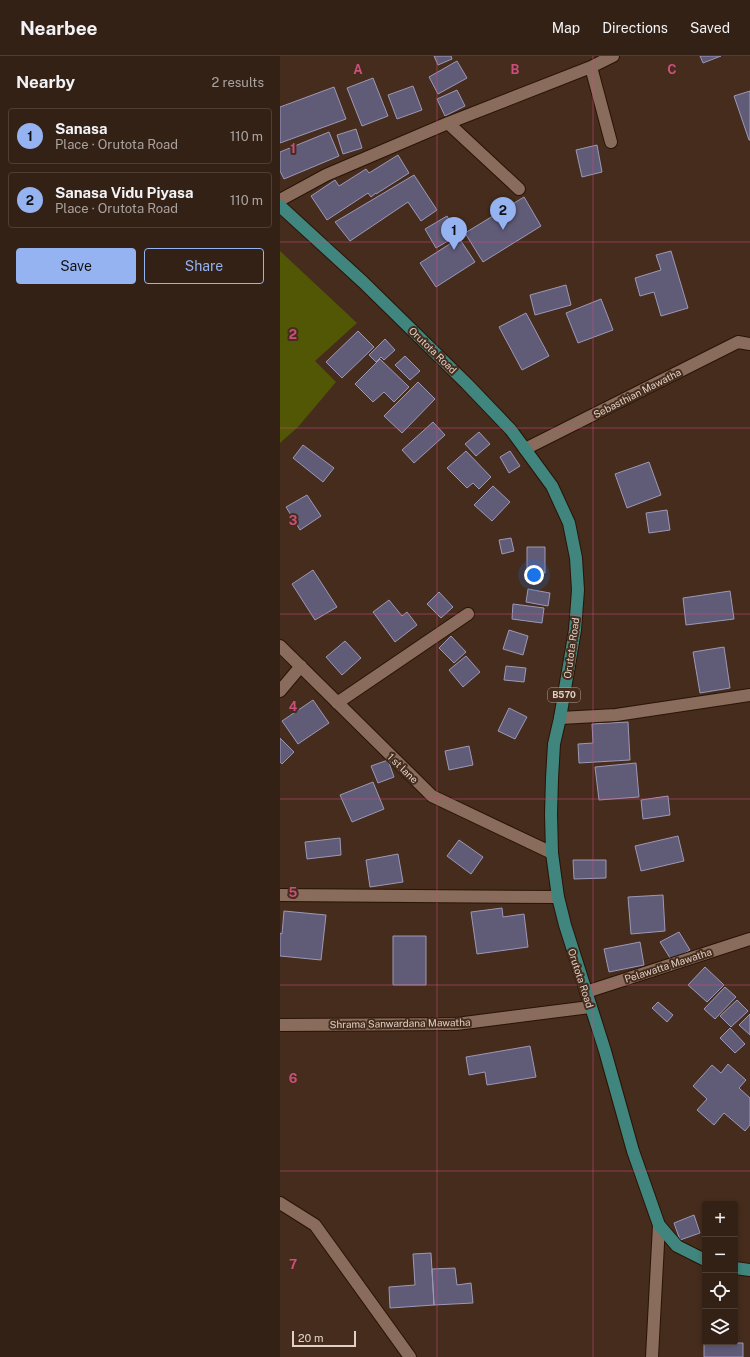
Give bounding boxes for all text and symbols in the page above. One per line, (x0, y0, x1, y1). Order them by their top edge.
text: Nearbee (20, 17, 98, 39)
text: Map (552, 20, 580, 36)
text: Directions (602, 20, 668, 36)
text: Saved (690, 20, 730, 36)
text: A (353, 62, 363, 77)
text: B (511, 62, 520, 77)
text: C (667, 62, 677, 77)
text: Nearby (16, 72, 75, 92)
text: 2 results (212, 75, 264, 90)
text: Sanasa (55, 120, 108, 137)
text: 1 (27, 129, 33, 144)
text: 110 m (230, 129, 263, 144)
text: Place · Orutota Road (55, 137, 178, 152)
text: 1 (290, 141, 296, 156)
text: Sanasa Vidu Piyasa (55, 184, 193, 201)
text: 2 (26, 193, 34, 208)
text: 110 m (230, 193, 263, 208)
pin: 2 (490, 197, 516, 230)
text: Place · Orutota Road (55, 201, 178, 216)
pin: 1 (441, 217, 467, 250)
button: Save (16, 248, 136, 284)
button: Share (144, 248, 264, 284)
street label: Orutota Road (407, 324, 459, 376)
text: 2 (289, 327, 297, 342)
street label: Sebasthian Mawatha (591, 366, 683, 420)
text: 3 (289, 513, 298, 528)
your location (524, 565, 544, 585)
street label: Orutota Road (561, 617, 581, 679)
road number: B570 (548, 688, 580, 702)
text: 4 (289, 699, 298, 714)
street label: 1 st lane (385, 751, 421, 786)
text: 5 (289, 885, 298, 900)
street label: Pelawatta Mawatha (623, 945, 713, 985)
street label: Orutota Road (566, 947, 596, 1009)
street label: Shrama Sanwardana Mawatha (330, 1016, 470, 1030)
text: 6 (289, 1071, 298, 1086)
map controls (702, 1201, 738, 1345)
button: + (702, 1201, 738, 1237)
button: − (702, 1237, 738, 1273)
text: 7 (289, 1257, 297, 1272)
button: locate (702, 1273, 738, 1309)
button: layers (702, 1309, 738, 1345)
scale bar (292, 1329, 356, 1348)
text: 20 m (298, 1332, 323, 1344)

